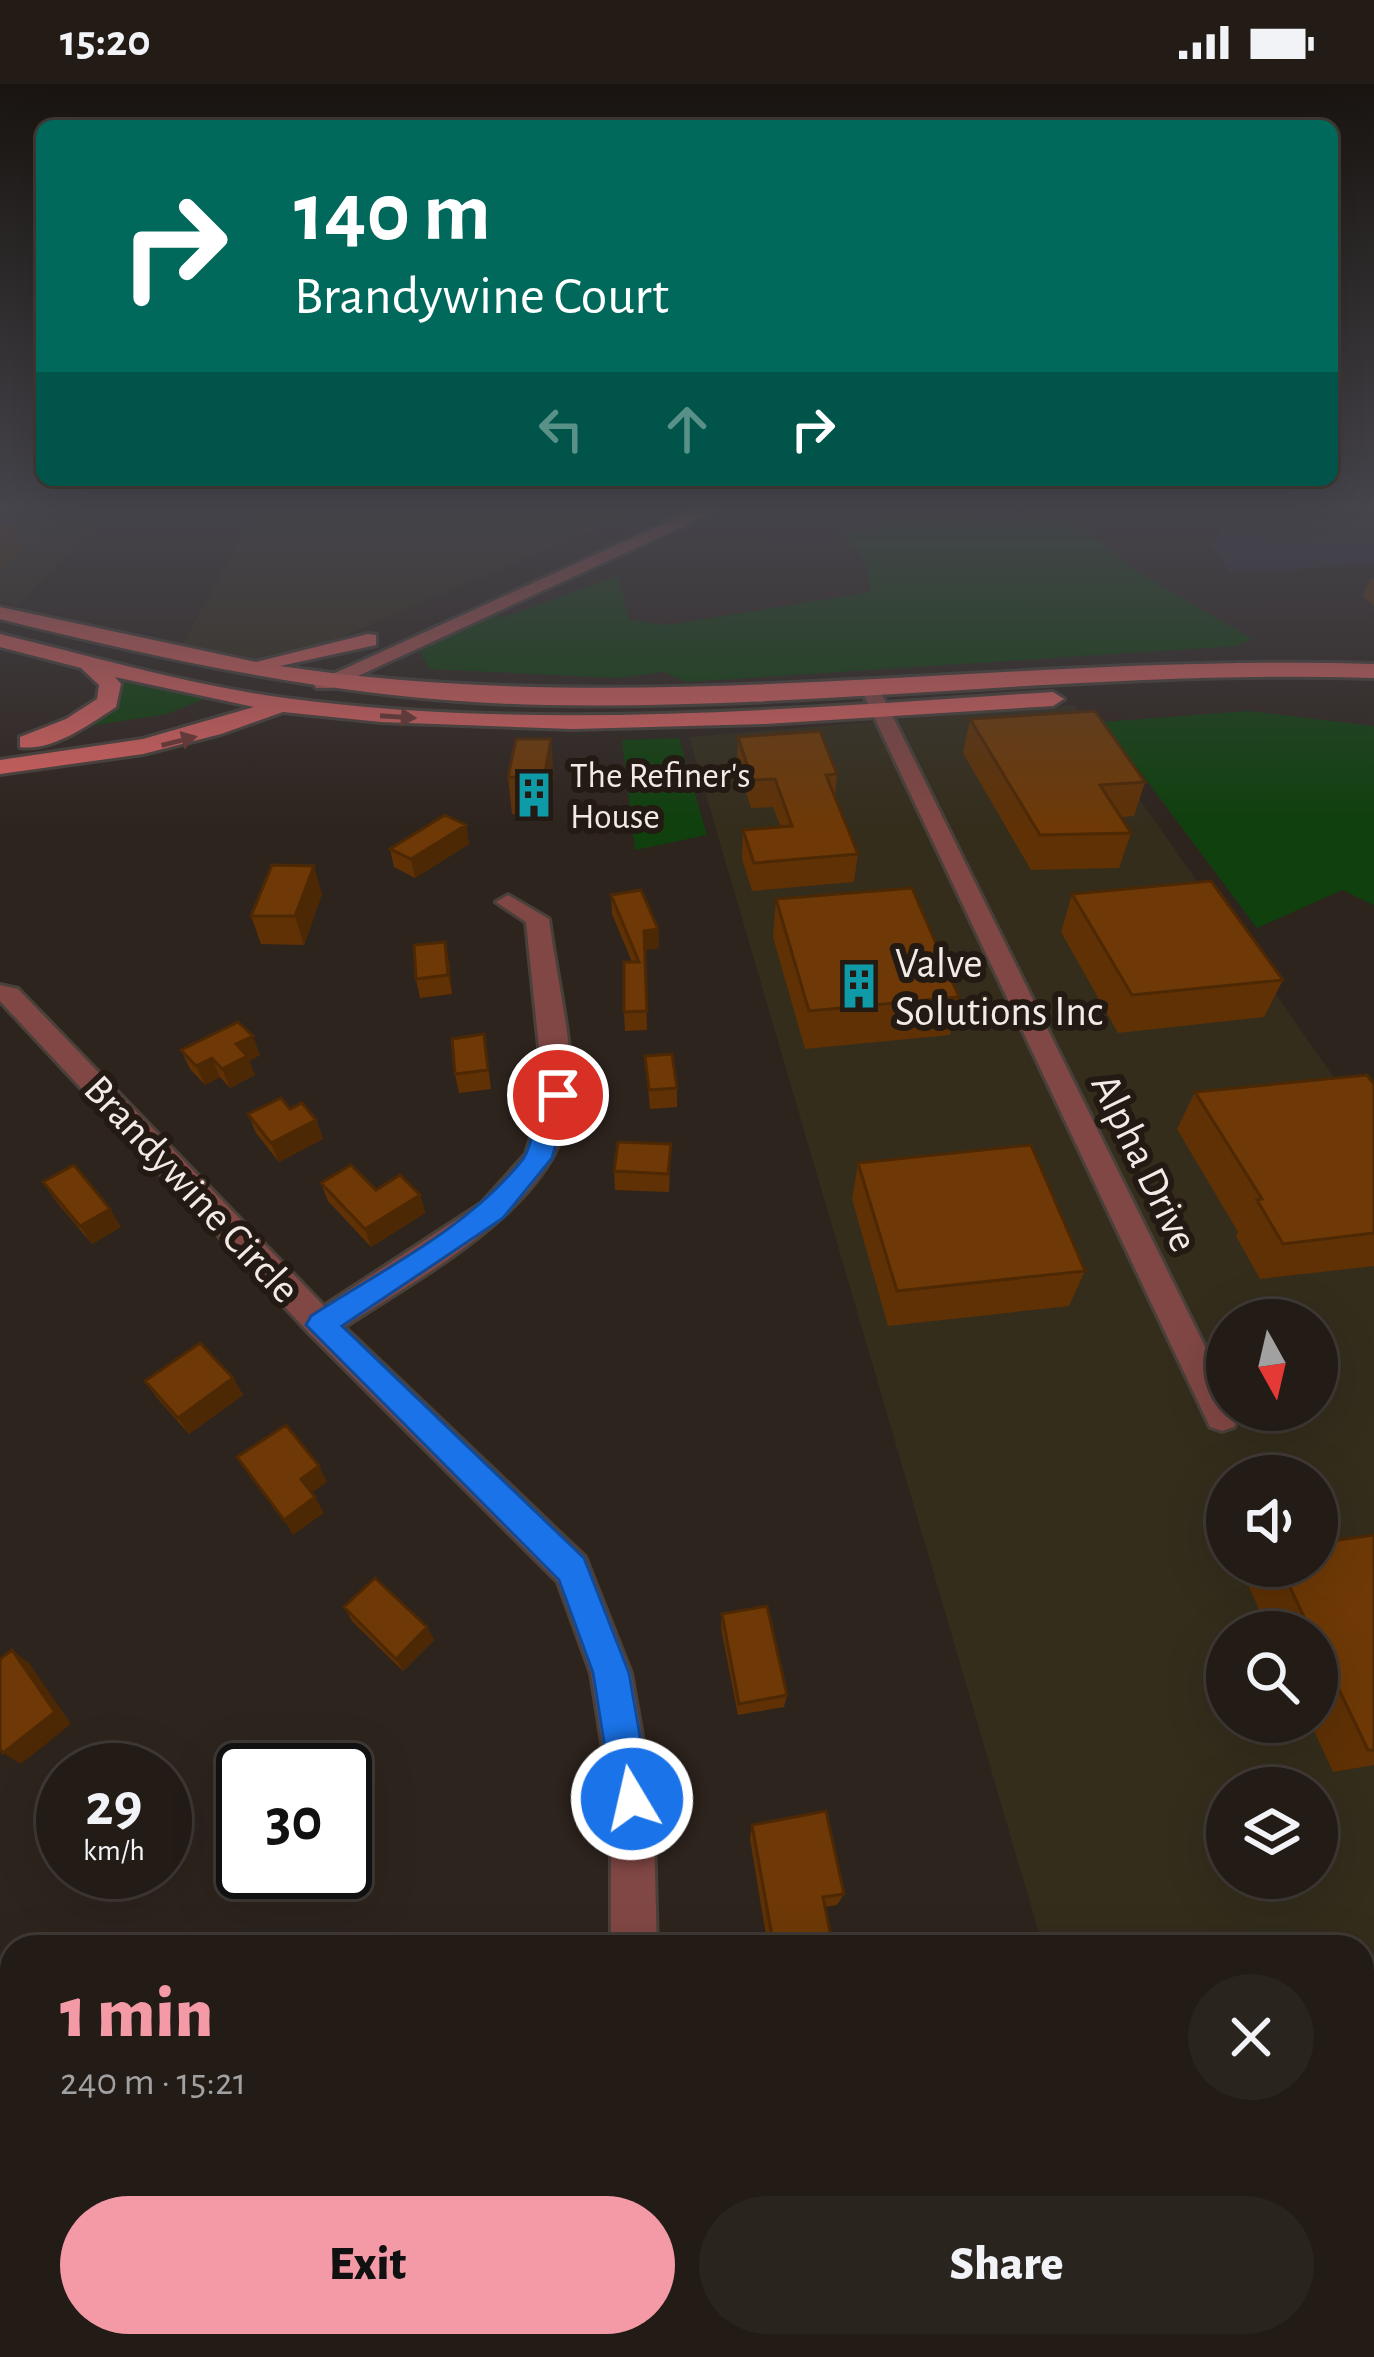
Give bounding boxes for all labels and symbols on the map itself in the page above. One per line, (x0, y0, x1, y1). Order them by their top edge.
one-way arrow (380, 707, 417, 726)
one-way arrow (161, 731, 198, 750)
place label: The Refiner's House (570, 758, 751, 835)
building icon: The Refiner's House (509, 770, 559, 820)
place label: Valve Solutions Inc (895, 943, 1103, 1033)
building icon: Valve Solutions Inc (834, 961, 884, 1011)
pin (507, 1044, 609, 1146)
street label: Brandywine Circle (76, 1068, 307, 1311)
street label: Alpha Drive (1083, 1068, 1205, 1258)
north arrow (1206, 1299, 1338, 1431)
position arrow (569, 1736, 695, 1862)
speed limit sign: 30 (216, 1743, 372, 1899)

